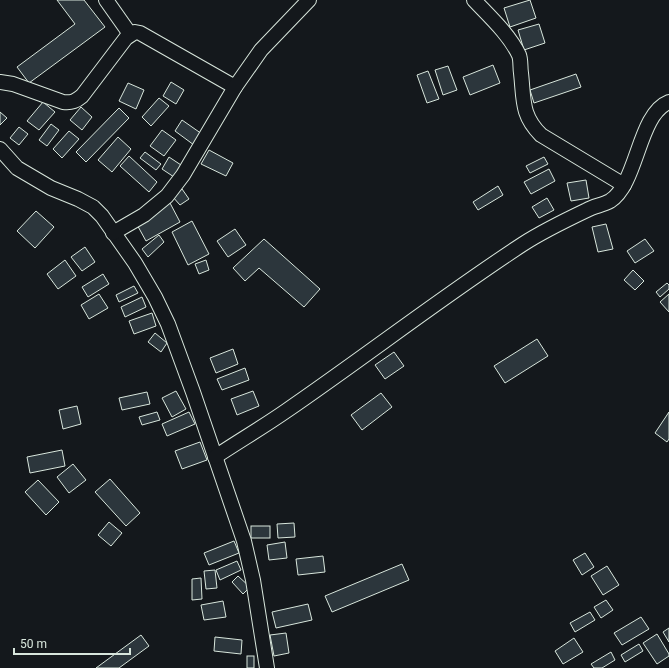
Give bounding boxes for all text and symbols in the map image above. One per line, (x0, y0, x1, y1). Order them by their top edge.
scale bar (14, 630, 130, 656)
text: 50 m (20, 637, 47, 651)

